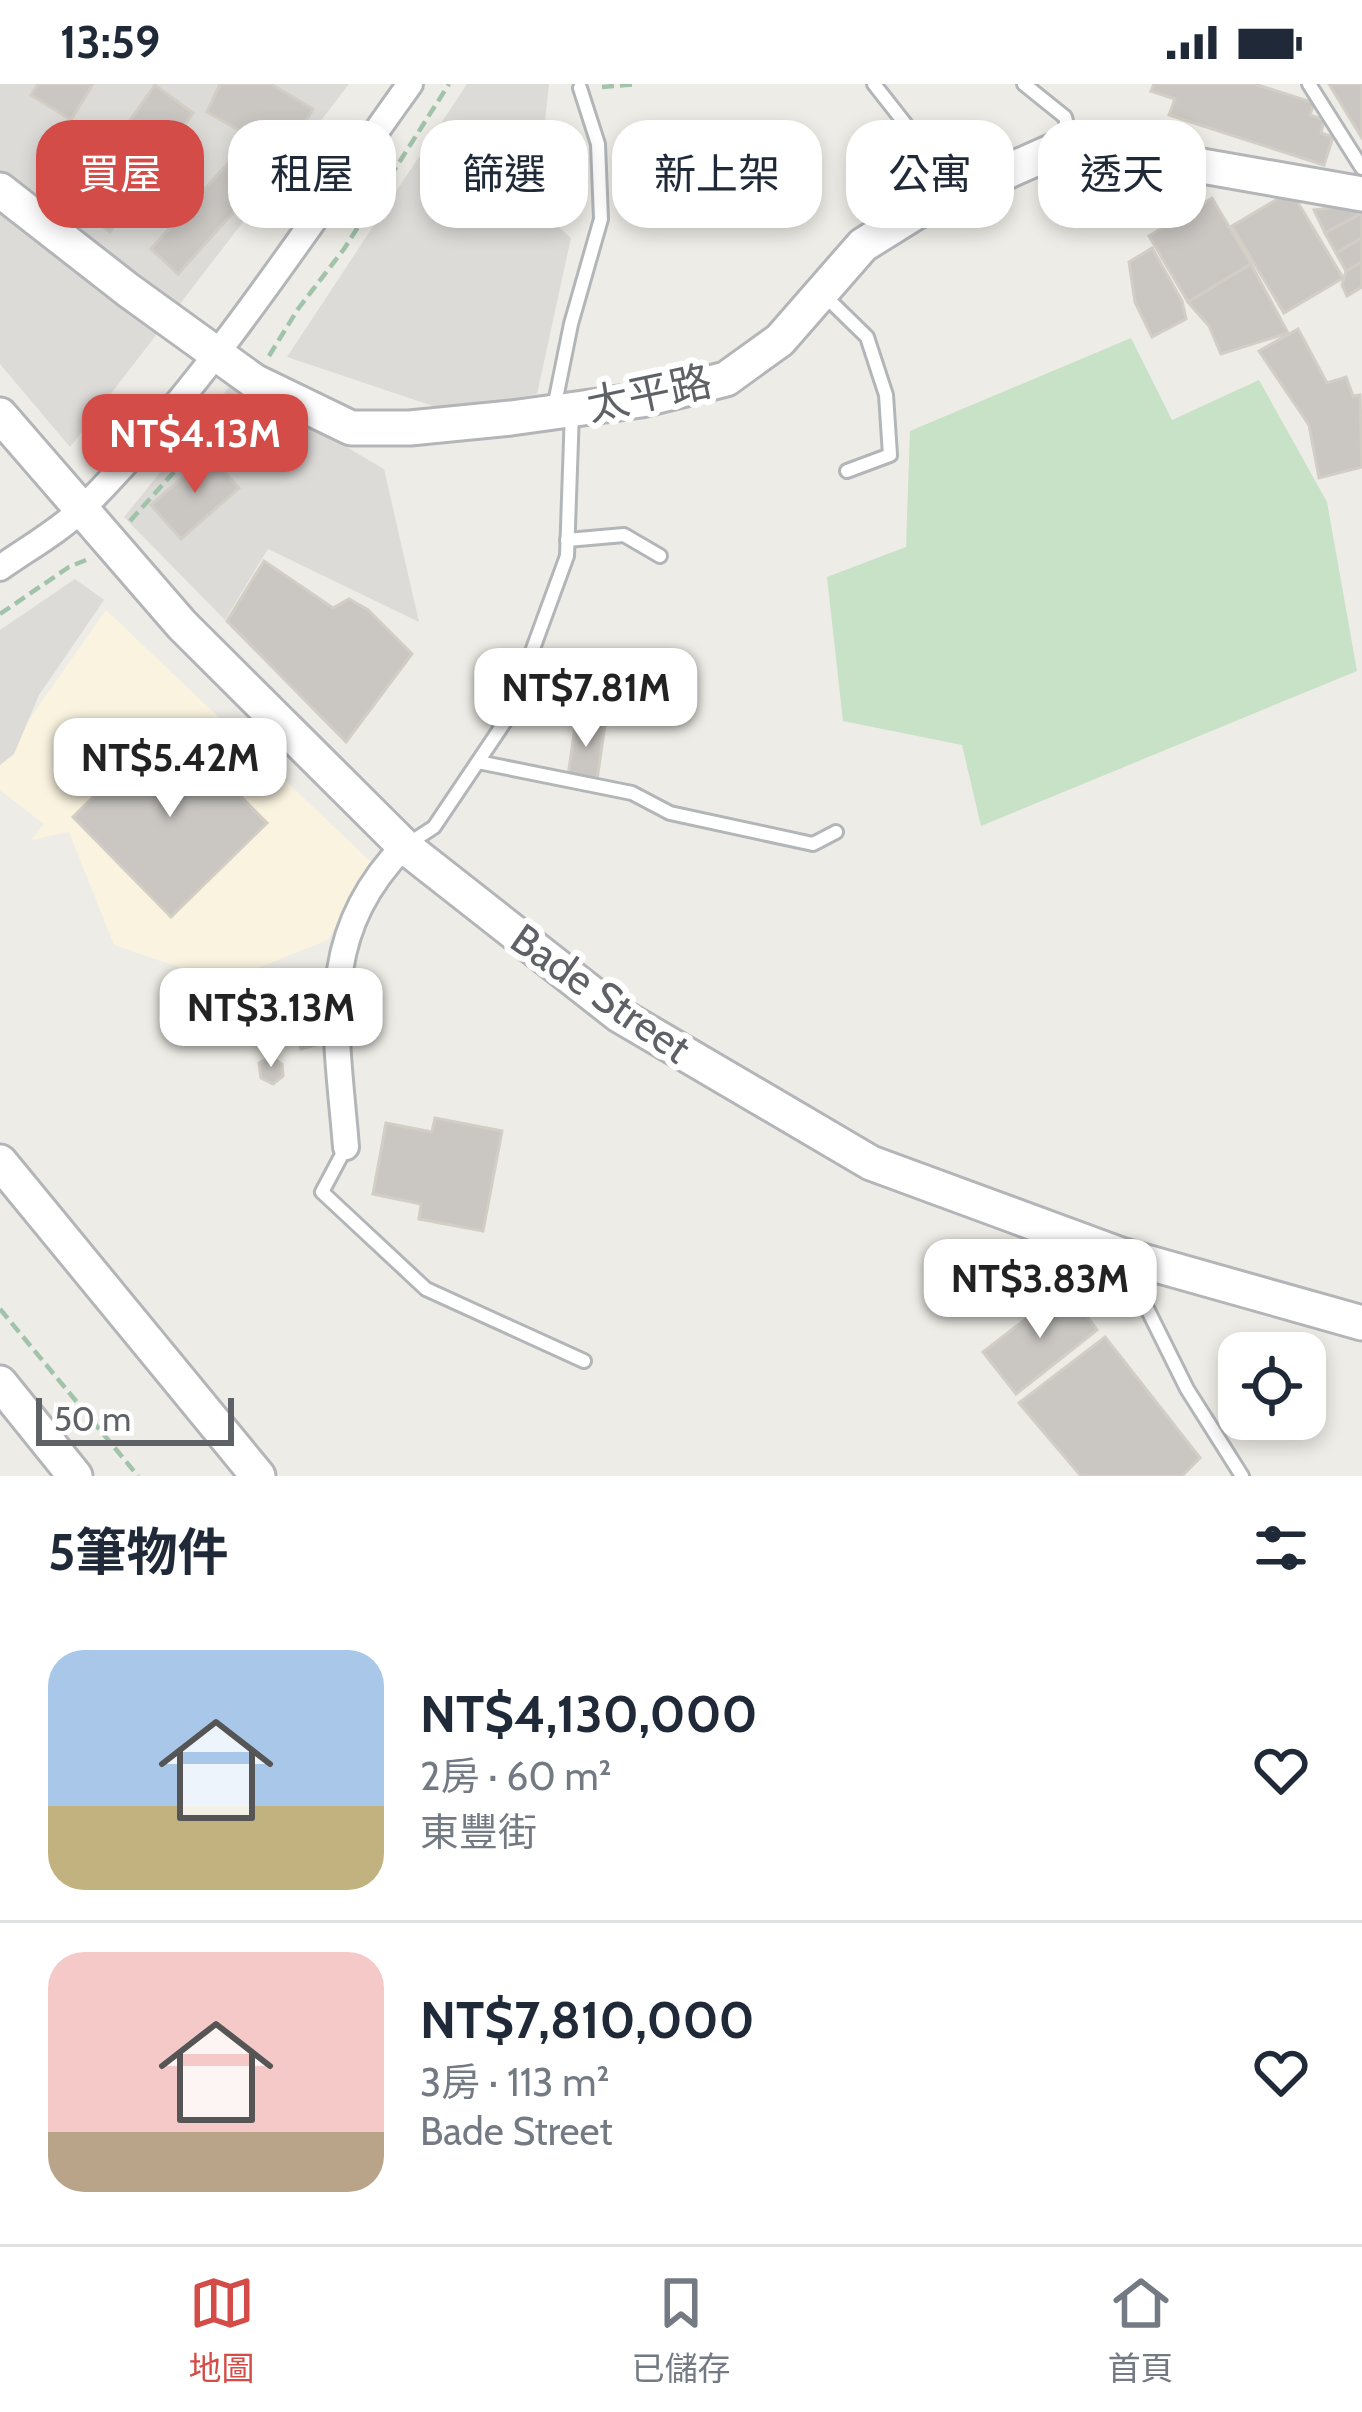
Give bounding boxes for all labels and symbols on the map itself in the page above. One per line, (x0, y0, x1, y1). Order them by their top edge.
street label: 太平路 (582, 354, 716, 432)
pin: NT$4.13M (71, 394, 319, 496)
pin: NT$7.81M (462, 648, 710, 750)
pin: NT$5.42M (46, 718, 294, 820)
street label: Bade Street (501, 912, 701, 1074)
pin: NT$3.13M (147, 968, 395, 1070)
pin: NT$3.83M (916, 1239, 1164, 1341)
scale bar (36, 1392, 234, 1445)

